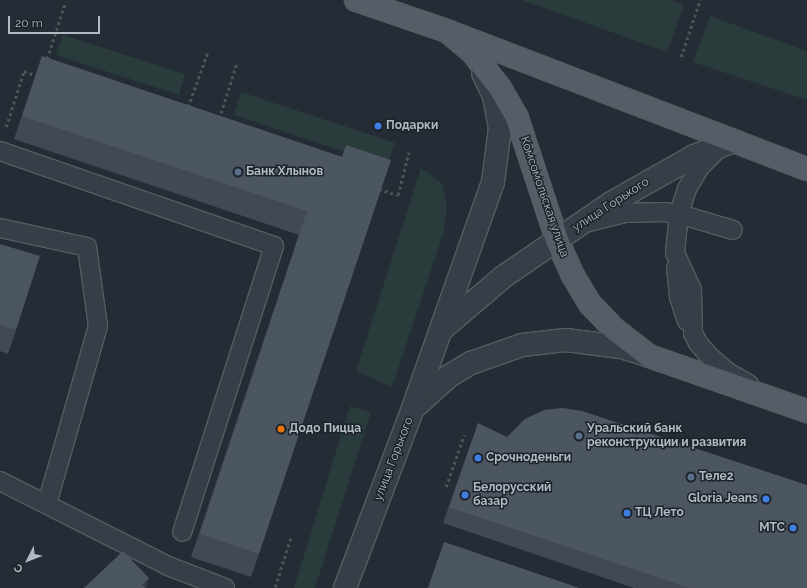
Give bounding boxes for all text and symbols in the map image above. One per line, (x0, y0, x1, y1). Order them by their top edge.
scale bar (10, 8, 102, 34)
text: 20 m (15, 16, 43, 30)
place label: Подарки (386, 119, 438, 133)
marker: Подарки (373, 121, 383, 131)
street label: Комсомольская улица (516, 134, 572, 260)
place label: Банк Хлынов (246, 165, 323, 179)
marker: Банк Хлынов (233, 167, 243, 177)
street label: улица Горького (570, 175, 652, 235)
street label: улица Горького (371, 415, 417, 503)
place label: Додо Пицца (289, 422, 361, 436)
place label: Уральский банк реконструкции и развития (587, 422, 746, 450)
marker: Додо Пицца (276, 424, 286, 434)
marker: Уральский банк реконструкции и развития (574, 431, 584, 441)
place label: Срочноденьги (486, 451, 571, 465)
marker: Срочноденьги (473, 453, 483, 463)
place label: Теле2 (699, 470, 734, 484)
marker: Теле2 (686, 472, 696, 482)
place label: Белорусский базар (473, 481, 551, 509)
marker: Белорусский базар (460, 490, 470, 500)
place label: Gloria Jeans (688, 492, 758, 506)
marker: Gloria Jeans (761, 494, 771, 504)
place label: ТЦ Лето (635, 506, 684, 520)
marker: ТЦ Лето (622, 508, 632, 518)
place label: МТС (759, 521, 785, 535)
marker: МТС (788, 523, 798, 533)
north arrow (8, 540, 48, 580)
text: С (11, 561, 26, 576)

